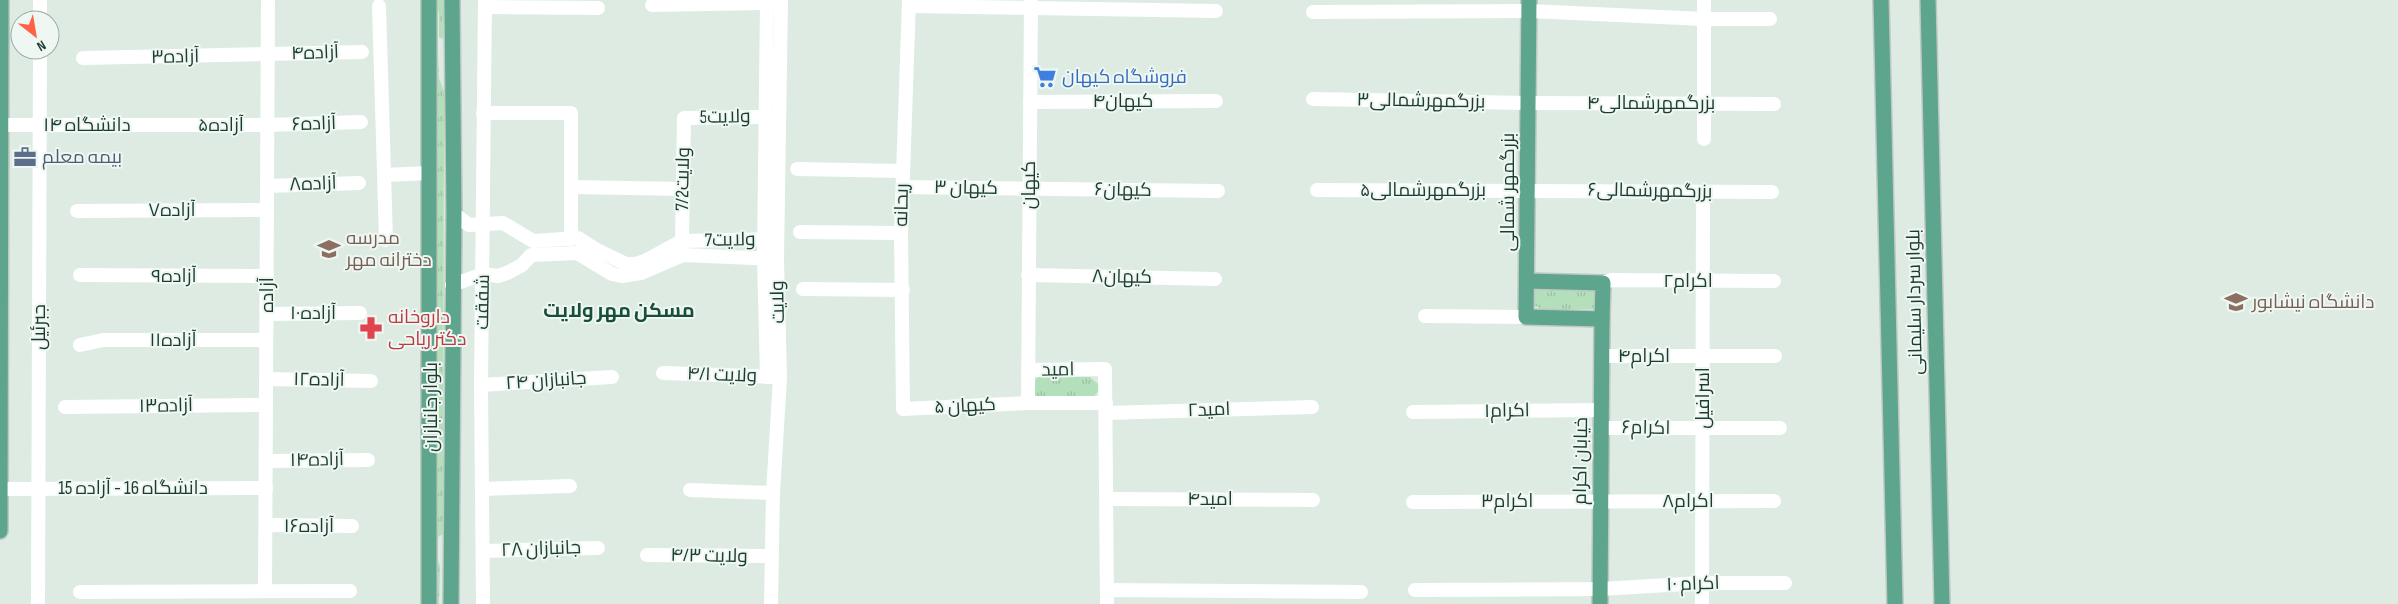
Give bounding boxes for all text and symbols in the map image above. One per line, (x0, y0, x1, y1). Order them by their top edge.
north arrow (10, 10, 60, 60)
text: N (34, 37, 49, 55)
street label: آزاده۴ (291, 41, 339, 65)
street label: آزاده۳ (151, 45, 199, 69)
supermarket icon: فروشگاه کیهان (1032, 64, 1058, 90)
place label: فروشگاه کیهان (1062, 66, 1187, 89)
street label: بزرگمهرشمالی۳ (1356, 88, 1486, 114)
street label: کیهان۴ (1093, 90, 1153, 113)
street label: بزرگمهرشمالی۴ (1587, 92, 1715, 115)
street label: ولایت5 (699, 105, 751, 129)
street label: آزاده۶ (291, 112, 337, 136)
street label: دانشگاه ۱۴ (43, 114, 131, 137)
street label: آزاده۵ (198, 114, 244, 137)
street label: بزرگمهر شمالی (1497, 133, 1520, 251)
office icon: بیمه معلم (12, 144, 38, 170)
place label: بیمه معلم (42, 146, 122, 170)
street label: ولایت7/2 (671, 147, 695, 211)
street label: کیهان (1018, 161, 1041, 209)
street label: آزاده۸ (289, 172, 337, 196)
street label: کیهان ۳ (934, 176, 998, 200)
street label: کیهان۶ (1094, 178, 1152, 202)
street label: بزرگمهرشمالی۶ (1587, 178, 1713, 204)
street label: بزرگمهرشمالی۵ (1360, 179, 1486, 202)
street label: ریحانه (890, 183, 914, 227)
street label: آزاده۷ (148, 199, 196, 222)
place label: مدرسه دخترانه مهر (345, 227, 432, 272)
street label: ولایت7 (704, 228, 756, 252)
street label: بلوار سردار سلیمانی (1902, 229, 1928, 375)
school or university icon: مدرسه دخترانه مهر (316, 236, 342, 262)
street label: آزاده۹ (151, 265, 197, 288)
street label: کیهان۸ (1092, 265, 1152, 289)
street label: اکرام۲ (1663, 270, 1713, 294)
street label: شفقت (471, 274, 495, 330)
street label: آزاده (256, 277, 279, 313)
street label: ولایت (766, 280, 790, 324)
school or university icon: دانشگاه نیشابور (2223, 289, 2249, 315)
place label: دانشگاه نیشابور (2251, 291, 2375, 314)
district label: مسکن مهر ولایت (543, 299, 695, 323)
street label: آزاده۱۰ (290, 302, 336, 325)
street label: جبرئیل (28, 304, 51, 350)
place label: داروخانه دکتر ریاحی (388, 306, 466, 351)
pharmacy icon: داروخانه دکتر ریاحی (358, 315, 384, 341)
street label: آزاده۱۱ (149, 329, 197, 352)
street label: اکرام۴ (1618, 345, 1670, 369)
street label: امید (1041, 358, 1075, 382)
street label: بلوار جانبازان (420, 362, 443, 452)
street label: ولایت ۴/۱ (686, 362, 758, 388)
street label: جانبازان ۲۴ (505, 367, 587, 395)
street label: اسرافیل (1692, 367, 1715, 429)
street label: آزاده۱۲ (293, 368, 345, 392)
street label: کیهان ۵ (934, 393, 996, 419)
street label: آزاده۱۳ (139, 394, 193, 418)
street label: امید۲ (1187, 398, 1231, 422)
street label: اکرام۱ (1484, 399, 1530, 424)
street label: اکرام۶ (1621, 416, 1671, 441)
street label: خیابان اکرام (1569, 417, 1594, 505)
street label: آزاده۱۴ (290, 448, 344, 472)
street label: دانشگاه 16 - آزاده 15 (58, 477, 208, 500)
street label: امید۴ (1187, 488, 1233, 511)
street label: اکرام۳ (1481, 490, 1533, 514)
street label: اکرام۸ (1662, 490, 1714, 514)
street label: آزاده۱۶ (284, 515, 334, 538)
street label: جانبازان ۲۸ (501, 536, 581, 562)
street label: ولایت ۴/۳ (670, 544, 748, 568)
street label: اکرام ۱۰ (1666, 572, 1720, 597)

